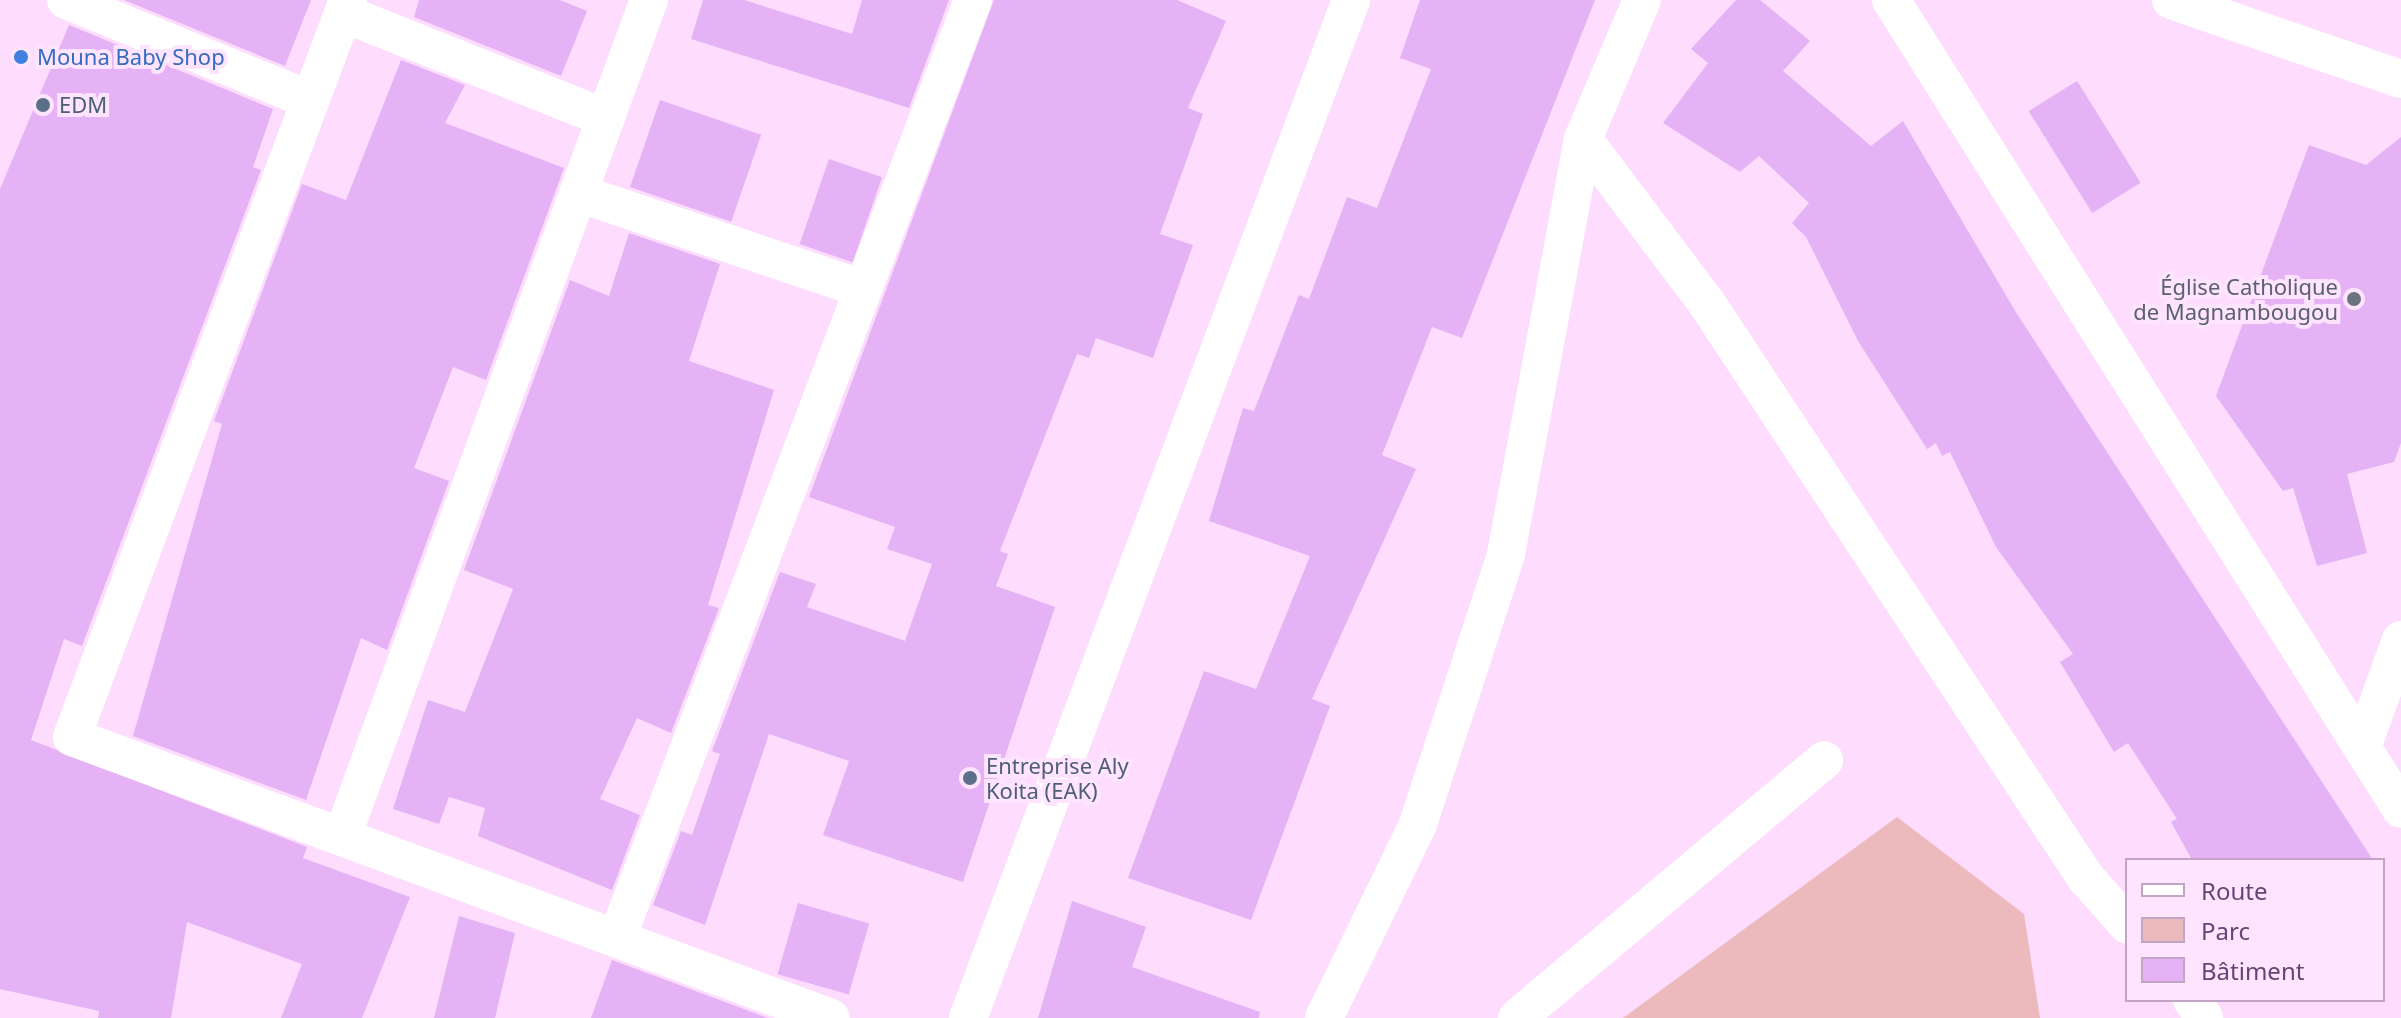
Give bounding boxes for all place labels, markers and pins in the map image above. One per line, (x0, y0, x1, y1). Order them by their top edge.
place label: Mouna Baby Shop (37, 44, 225, 70)
marker: Mouna Baby Shop (12, 48, 30, 66)
place label: EDM (59, 92, 107, 118)
marker: EDM (34, 96, 52, 114)
place label: Église Catholique de Magnambougou (2133, 273, 2338, 324)
marker: Église Catholique de Magnambougou (2345, 290, 2363, 308)
place label: Entreprise Aly Koita (EAK) (986, 752, 1129, 804)
marker: Entreprise Aly Koita (EAK) (961, 769, 979, 787)

